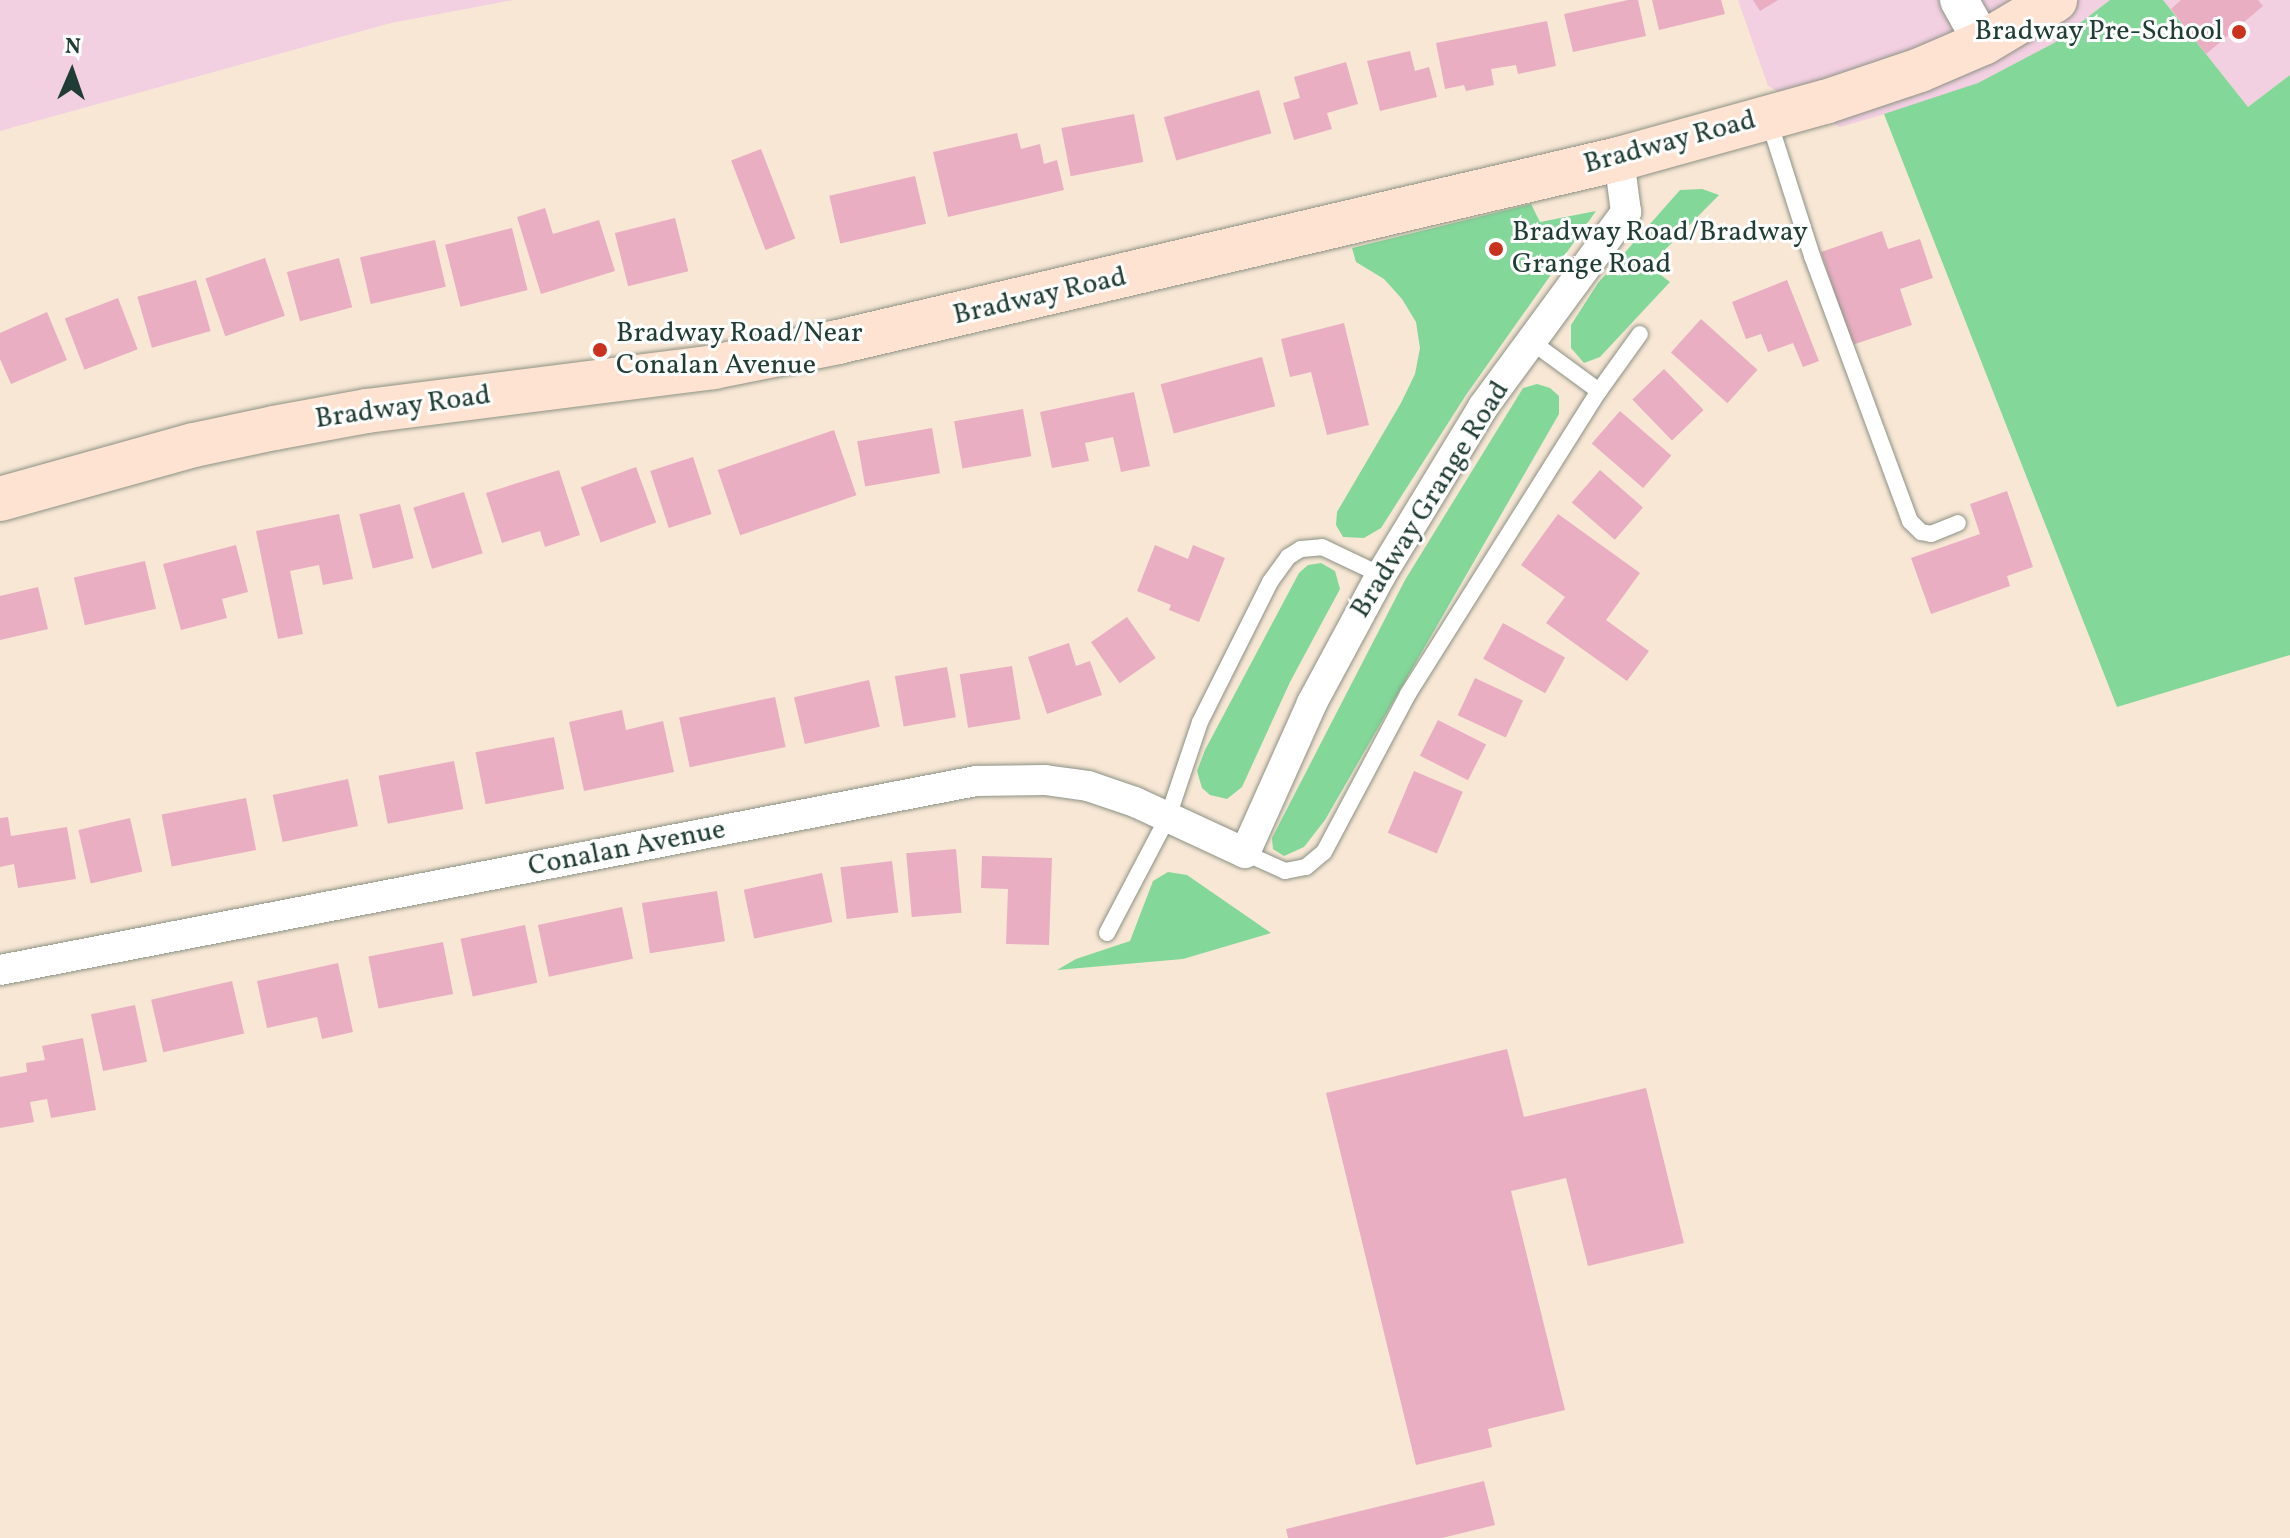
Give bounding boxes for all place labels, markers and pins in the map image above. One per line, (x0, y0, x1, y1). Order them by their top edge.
place label: Bradway Pre-School (1974, 15, 2223, 49)
marker: Bradway Pre-School (2230, 23, 2248, 41)
place label: Bradway Road/Bradway Grange Road (1512, 216, 1809, 282)
marker: Bradway Road/Bradway Grange Road (1487, 240, 1505, 258)
place label: Bradway Road/Near Conalan Avenue (616, 317, 864, 383)
marker: Bradway Road/Near Conalan Avenue (591, 341, 609, 359)

